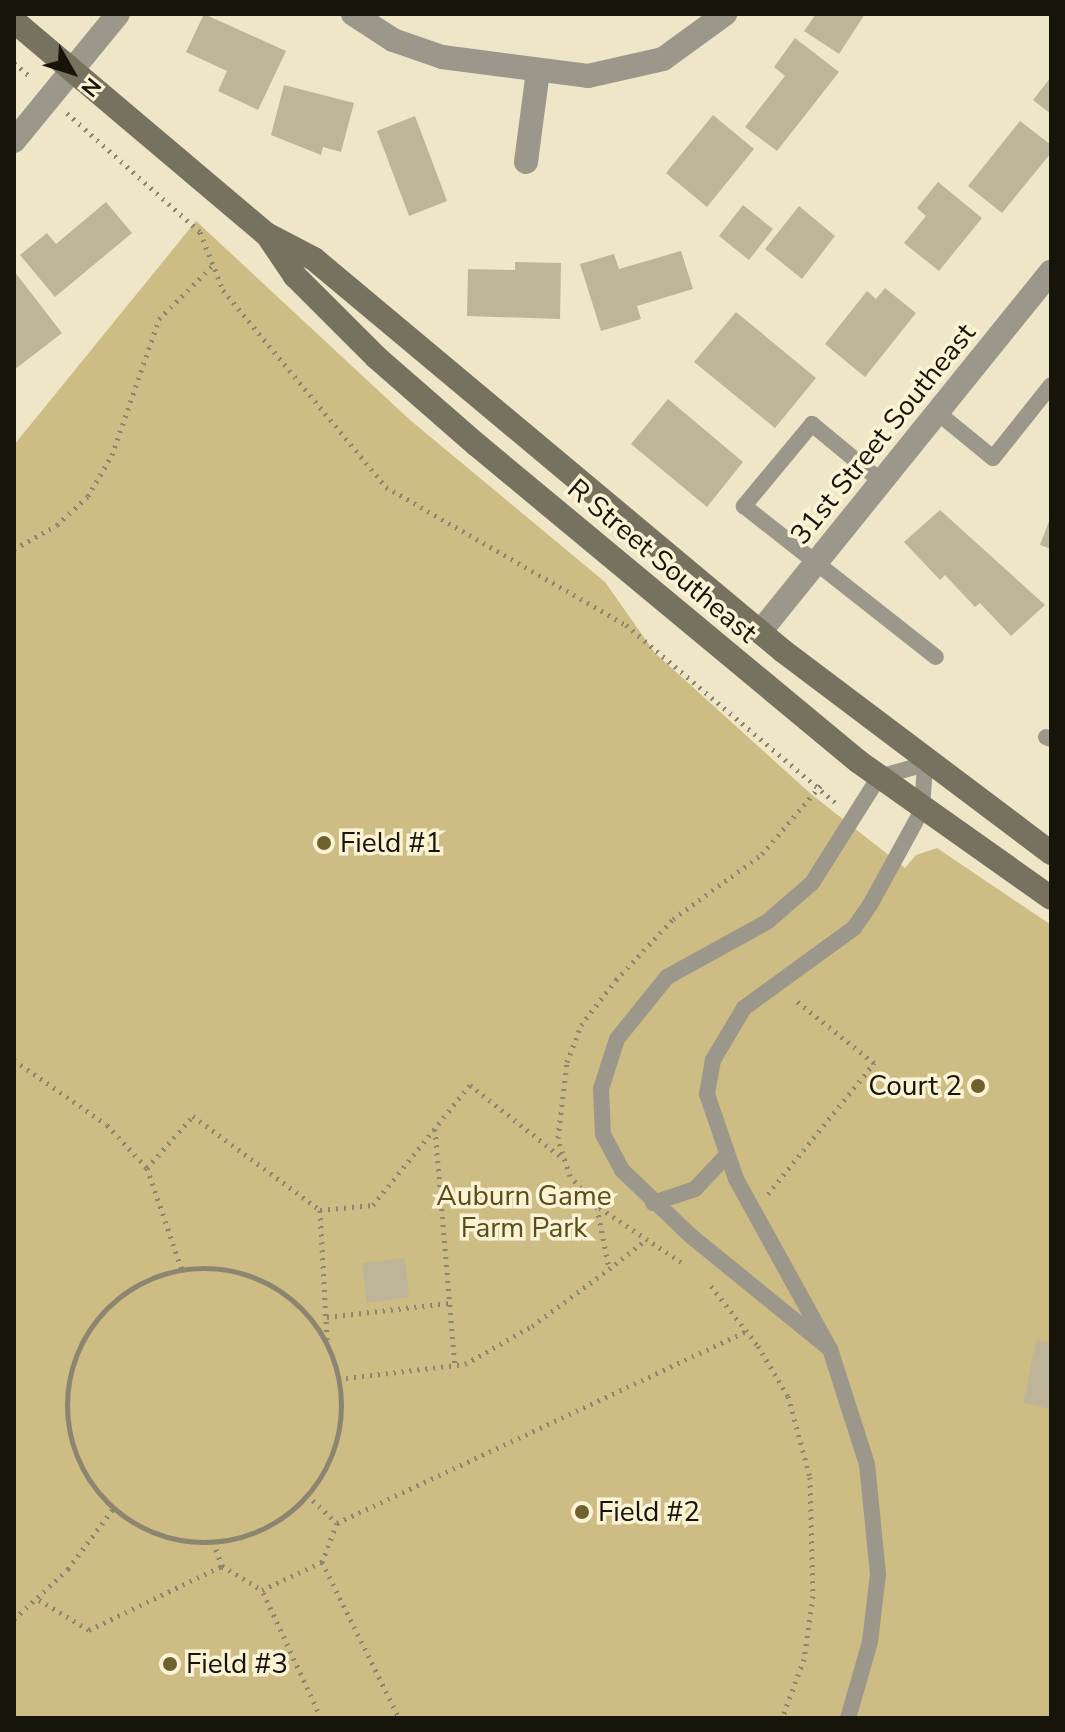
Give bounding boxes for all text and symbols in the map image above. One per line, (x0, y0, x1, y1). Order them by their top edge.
north arrow (32, 32, 112, 112)
text: N (74, 71, 107, 103)
street label: 31st Street Southeast (784, 317, 982, 551)
street label: R Street Southeast (561, 472, 763, 650)
place label: Field #1 (340, 826, 442, 860)
marker: Field #1 (315, 834, 333, 852)
place label: Court 2 (868, 1069, 962, 1103)
marker: Court 2 (969, 1077, 987, 1095)
park label: Auburn Game Farm Park (436, 1179, 612, 1245)
place label: Field #2 (598, 1495, 700, 1529)
marker: Field #2 (573, 1503, 591, 1521)
place label: Field #3 (186, 1647, 288, 1681)
marker: Field #3 (161, 1655, 179, 1673)

